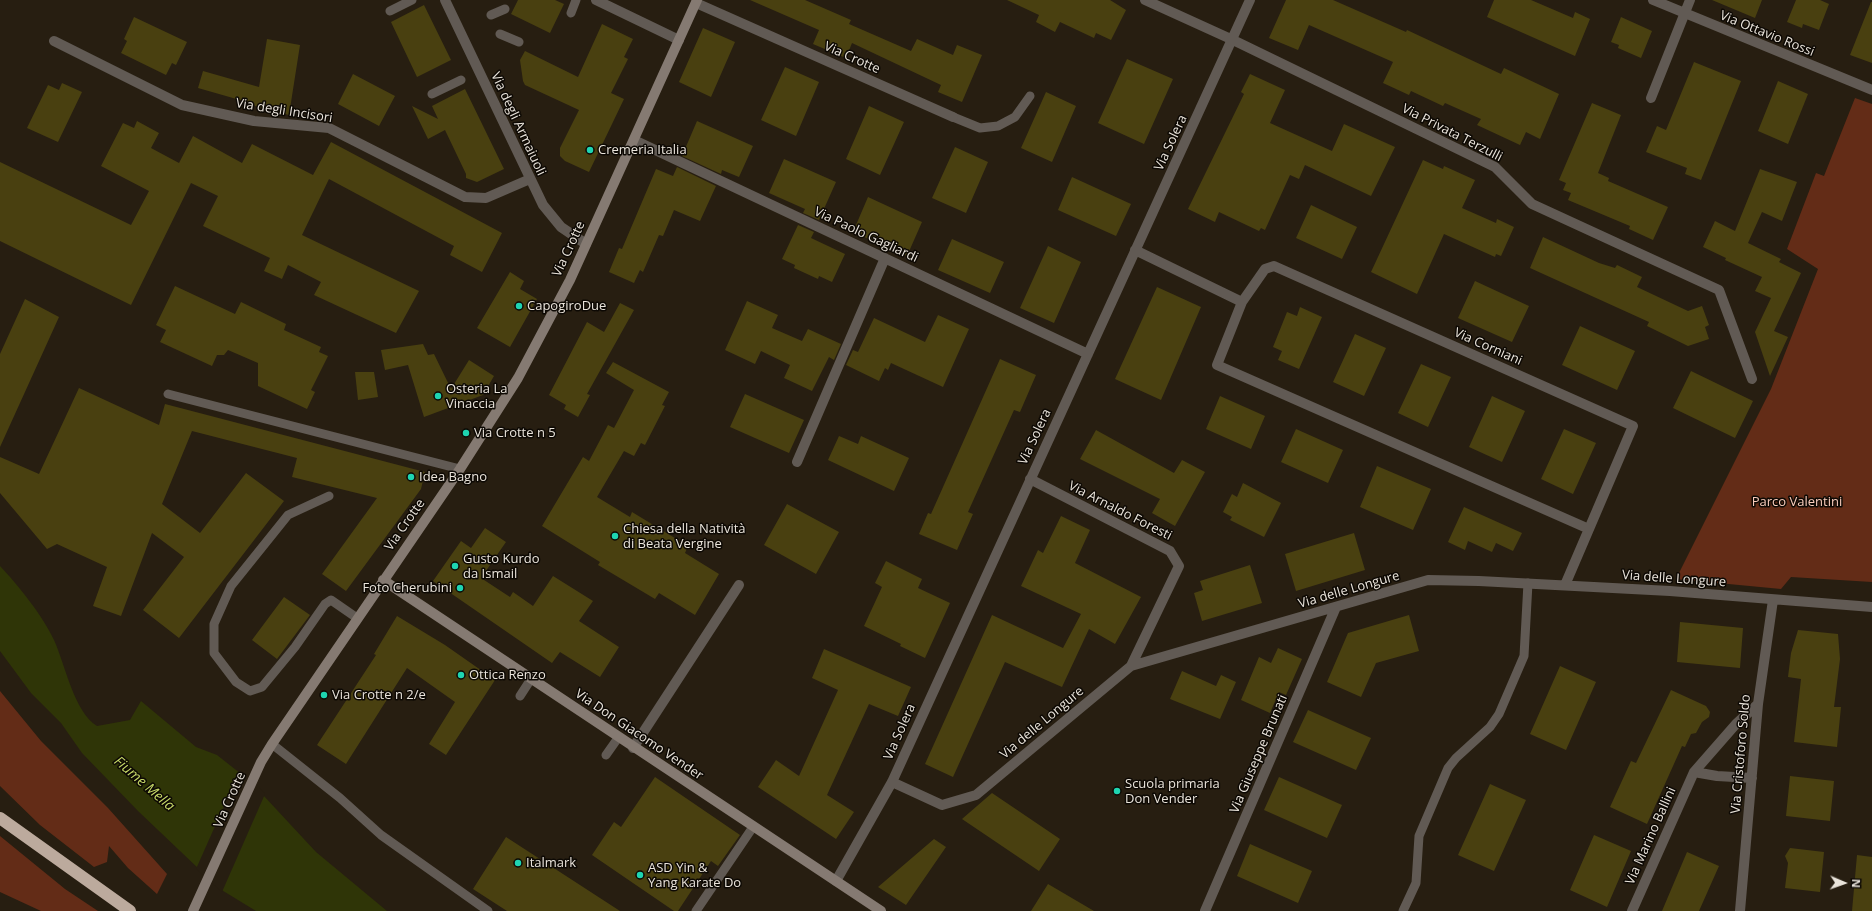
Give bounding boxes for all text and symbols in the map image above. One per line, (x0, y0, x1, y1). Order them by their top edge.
street label: Via Ottavio Rossi (1717, 8, 1817, 60)
street label: Via Crotte (822, 39, 882, 77)
street label: Via degli Armaiuoli (487, 70, 549, 178)
street label: Via degli Incisori (235, 96, 333, 126)
street label: Via Privata Terzulli (1399, 101, 1505, 165)
street label: Via Solera (1151, 113, 1191, 173)
place label: Cremeria Italia (598, 142, 687, 158)
marker: Cremeria Italia (585, 145, 595, 155)
street label: Via Paolo Gagliardi (811, 204, 921, 266)
street label: Via Crotte (549, 219, 589, 279)
place label: CapogiroDue (527, 298, 606, 314)
marker: CapogiroDue (514, 301, 524, 311)
street label: Via Corniani (1452, 325, 1524, 369)
place label: Osteria La Vinaccia (446, 381, 507, 412)
marker: Osteria La Vinaccia (433, 391, 443, 401)
street label: Via Solera (1015, 407, 1055, 467)
place label: Via Crotte n 5 (474, 425, 556, 441)
marker: Via Crotte n 5 (461, 428, 471, 438)
place label: Idea Bagno (419, 469, 487, 485)
marker: Idea Bagno (406, 472, 416, 482)
street label: Via Arnaldo Foresti (1066, 478, 1174, 544)
park label: Parco Valentini (1752, 494, 1842, 510)
street label: Via Crotte (382, 496, 428, 554)
place label: Chiesa della Natività di Beata Vergine (623, 521, 746, 552)
marker: Chiesa della Natività di Beata Vergine (610, 531, 620, 541)
place label: Gusto Kurdo da Ismail (463, 551, 539, 582)
marker: Gusto Kurdo da Ismail (450, 561, 460, 571)
street label: Via delle Longure (1297, 568, 1401, 612)
street label: Via delle Longure (1621, 568, 1727, 590)
place label: Foto Cherubini (362, 580, 452, 596)
marker: Foto Cherubini (455, 583, 465, 593)
place label: Ottica Renzo (469, 667, 546, 683)
marker: Ottica Renzo (456, 670, 466, 680)
street label: Via delle Longure (997, 683, 1087, 763)
street label: Via Don Giacomo Vender (572, 686, 706, 784)
place label: Via Crotte n 2/e (332, 687, 426, 703)
marker: Via Crotte n 2/e (319, 690, 329, 700)
street label: Via Giuseppe Brunati (1227, 692, 1291, 816)
street label: Via Cristoforo Soldo (1728, 694, 1754, 814)
street label: Via Solera (881, 702, 919, 762)
water label: Fiume Mella (110, 753, 178, 815)
street label: Via Crotte (211, 770, 249, 830)
place label: Scuola primaria Don Vender (1125, 776, 1220, 807)
street label: Via Marino Ballini (1623, 785, 1679, 887)
marker: Scuola primaria Don Vender (1112, 786, 1122, 796)
place label: Italmark (526, 855, 576, 871)
marker: Italmark (513, 858, 523, 868)
place label: ASD Yin & Yang Karate Do (648, 860, 741, 891)
north arrow (1824, 863, 1864, 903)
marker: ASD Yin & Yang Karate Do (635, 870, 645, 880)
text: N (1849, 879, 1864, 888)

